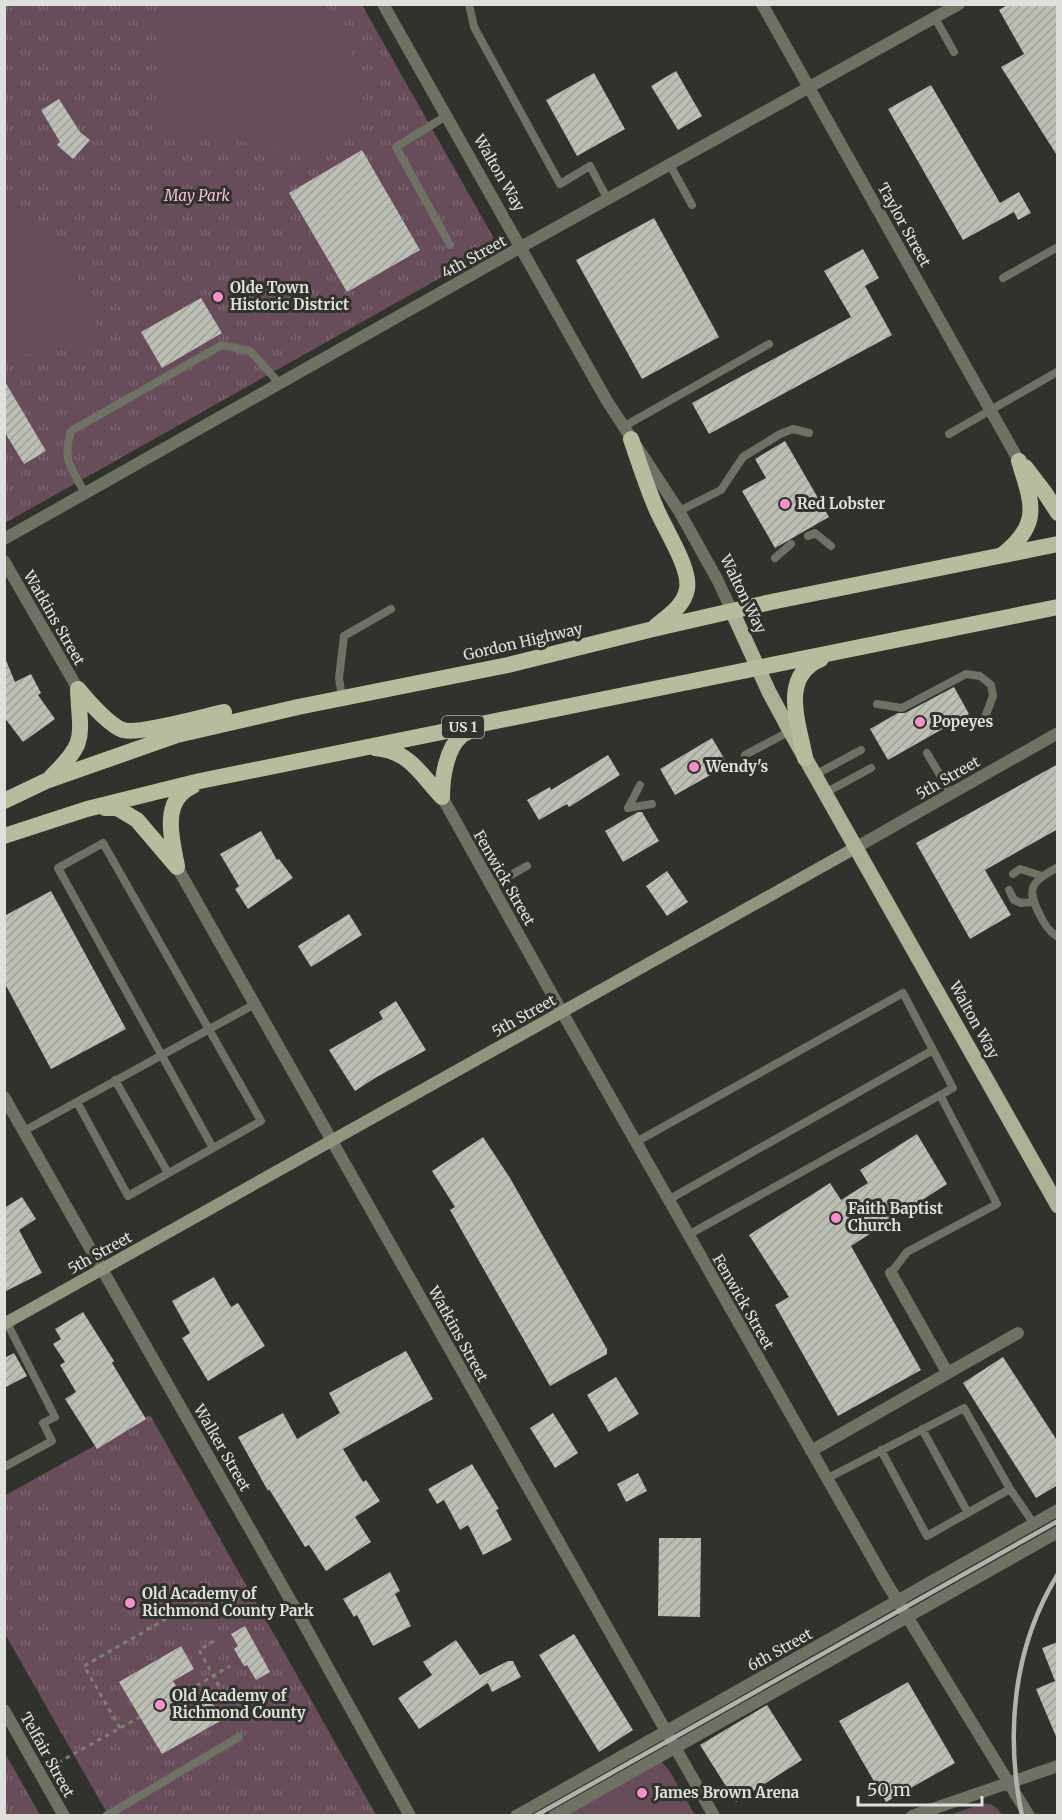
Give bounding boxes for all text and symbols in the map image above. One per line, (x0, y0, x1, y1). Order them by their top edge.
street label: Walton Way (469, 130, 529, 215)
street label: Taylor Street (874, 180, 935, 270)
park label: May Park (163, 186, 231, 205)
street label: 4th Street (438, 231, 510, 282)
place label: Olde Town Historic District (230, 278, 349, 314)
marker: Olde Town Historic District (211, 290, 225, 304)
place label: Red Lobster (797, 494, 885, 513)
marker: Red Lobster (778, 497, 792, 511)
street label: Walton Way (716, 550, 771, 637)
street label: Watkins Street (19, 566, 89, 669)
street label: Gordon Highway (461, 618, 585, 664)
place label: Popeyes (932, 712, 993, 731)
marker: Popeyes (913, 715, 927, 729)
road number: US 1 (442, 716, 484, 738)
street label: 5th Street (913, 752, 983, 803)
place label: Wendy's (705, 757, 768, 776)
marker: Wendy's (687, 760, 701, 774)
street label: Fenwick Street (469, 827, 539, 929)
street label: Walton Way (945, 977, 1004, 1062)
street label: 5th Street (488, 990, 559, 1041)
place label: Faith Baptist Church (848, 1199, 943, 1235)
marker: Faith Baptist Church (829, 1211, 843, 1225)
street label: 5th Street (64, 1227, 135, 1278)
street label: Fenwick Street (708, 1251, 778, 1353)
street label: Watkins Street (424, 1282, 493, 1385)
street label: Walker Street (189, 1400, 255, 1495)
place label: Old Academy of Richmond County Park (142, 1584, 314, 1620)
marker: Old Academy of Richmond County Park (123, 1596, 137, 1610)
street label: 6th Street (744, 1624, 816, 1675)
place label: Old Academy of Richmond County (172, 1686, 306, 1722)
marker: Old Academy of Richmond County (153, 1698, 167, 1712)
street label: Telfair Street (16, 1709, 79, 1801)
scale bar (858, 1769, 982, 1807)
text: 50 m (867, 1778, 911, 1801)
place label: James Brown Arena (653, 1783, 800, 1802)
marker: James Brown Arena (635, 1786, 649, 1800)

